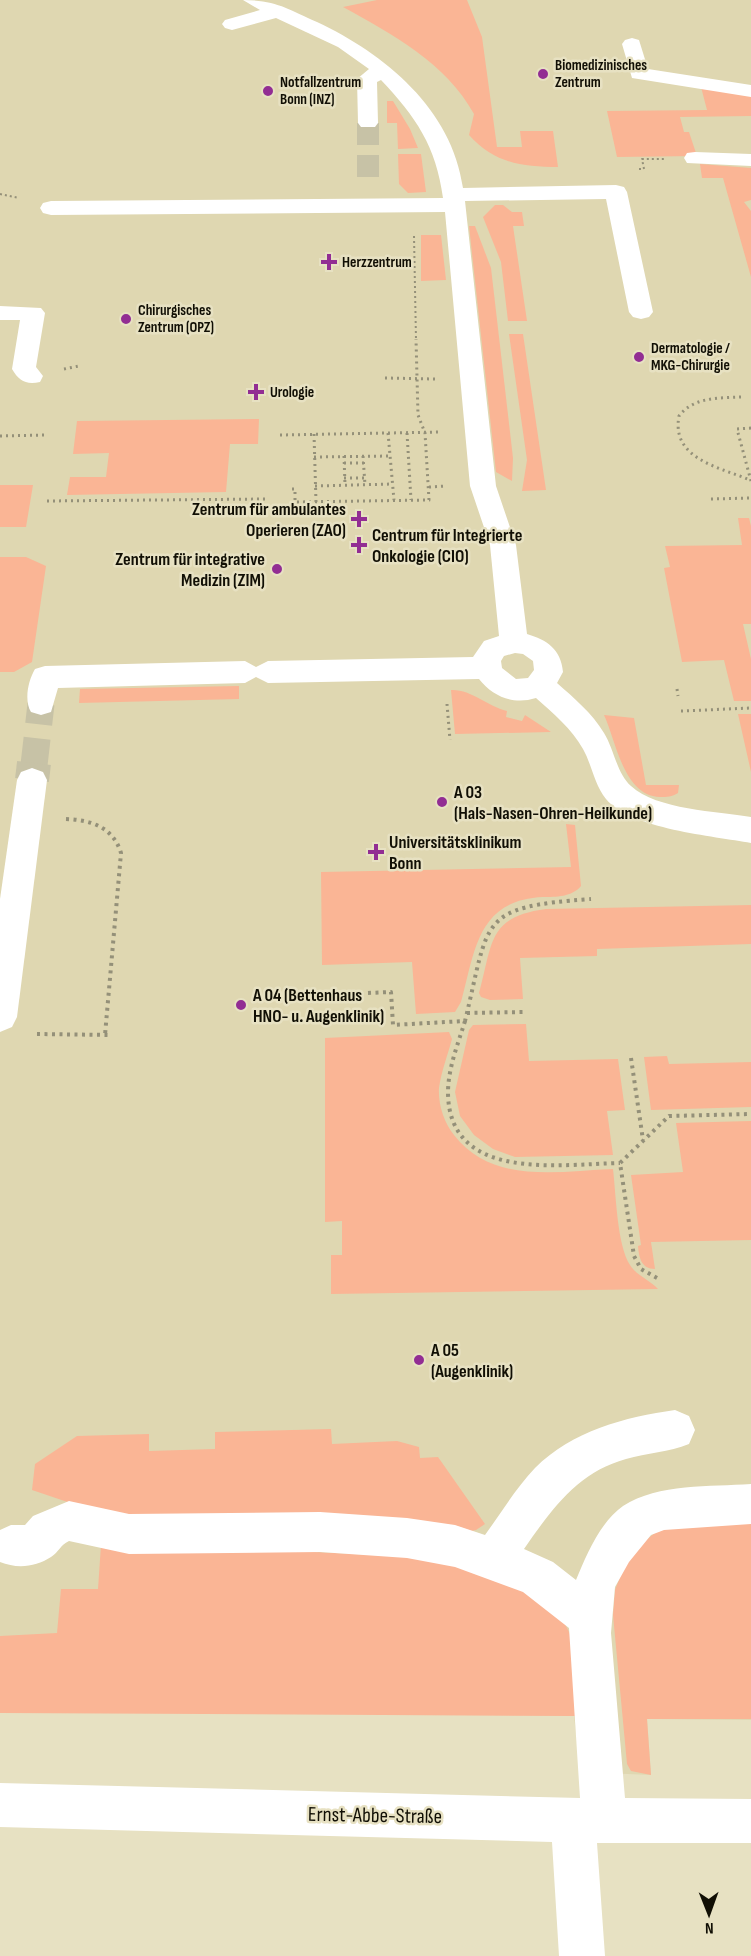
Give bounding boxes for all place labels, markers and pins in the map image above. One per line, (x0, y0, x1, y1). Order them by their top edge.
place label: Biomedizinisches Zentrum (555, 56, 647, 92)
marker: Biomedizinisches Zentrum (536, 67, 550, 81)
place label: Notfallzentrum Bonn (INZ) (280, 73, 361, 109)
marker: Notfallzentrum Bonn (INZ) (261, 84, 275, 98)
marker: Herzzentrum (320, 253, 338, 271)
place label: Herzzentrum (342, 253, 412, 272)
place label: Chirurgisches Zentrum (OPZ) (138, 301, 214, 337)
marker: Chirurgisches Zentrum (OPZ) (119, 312, 133, 326)
place label: Dermatologie / MKG-Chirurgie (651, 339, 730, 375)
marker: Dermatologie / MKG-Chirurgie (632, 350, 646, 364)
marker: Urologie (247, 383, 265, 401)
place label: Urologie (270, 383, 314, 402)
place label: Zentrum für ambulantes Operieren (ZAO) (192, 499, 346, 541)
marker: Zentrum für ambulantes Operieren (ZAO) (350, 510, 368, 528)
place label: Centrum für Integrierte Onkologie (CIO) (372, 525, 522, 567)
marker: Centrum für Integrierte Onkologie (CIO) (350, 536, 368, 554)
place label: Zentrum für integrative Medizin (ZIM) (115, 549, 265, 591)
marker: Zentrum für integrative Medizin (ZIM) (270, 562, 284, 576)
place label: A 03 (Hals-Nasen-Ohren-Heilkunde) (453, 782, 652, 824)
marker: A 03 (Hals-Nasen-Ohren-Heilkunde) (435, 795, 449, 809)
place label: Universitätsklinikum Bonn (389, 832, 521, 874)
marker: Universitätsklinikum Bonn (367, 843, 385, 861)
place label: A 04 (Bettenhaus HNO- u. Augenklinik) (252, 985, 384, 1027)
marker: A 04 (Bettenhaus HNO- u. Augenklinik) (234, 998, 248, 1012)
place label: A 05 (Augenklinik) (430, 1340, 513, 1382)
marker: A 05 (Augenklinik) (412, 1353, 426, 1367)

